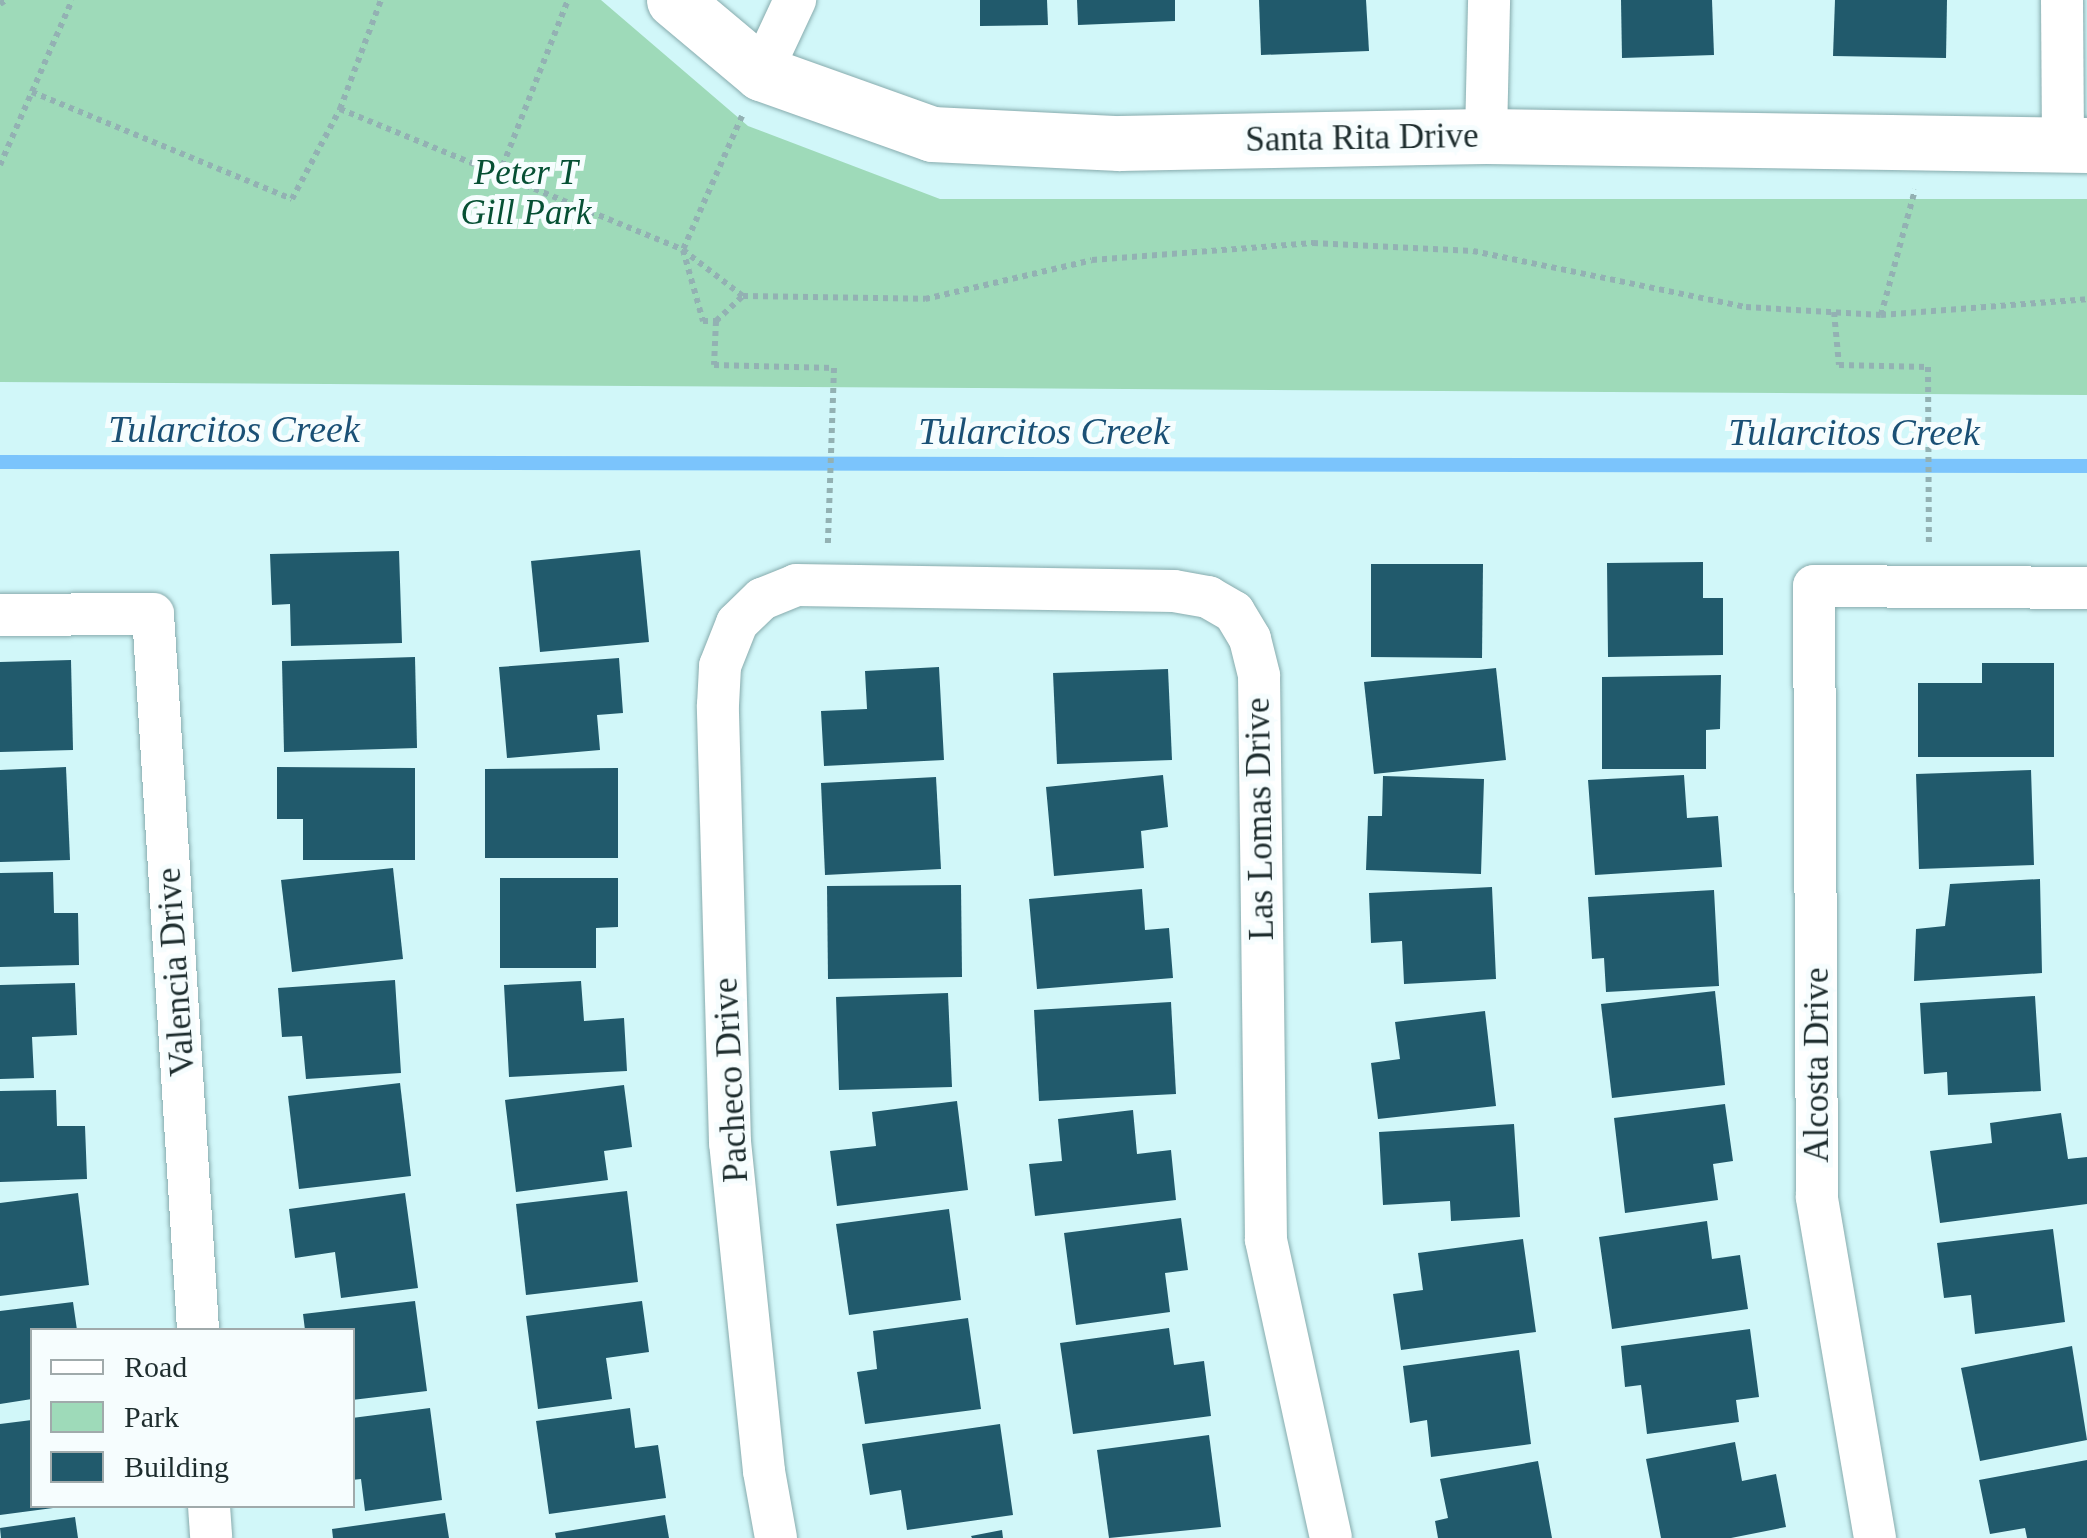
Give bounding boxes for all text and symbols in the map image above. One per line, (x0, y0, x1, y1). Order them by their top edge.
street label: Santa Rita Drive (1245, 115, 1479, 161)
park label: Peter T Gill Park (460, 152, 592, 234)
water label: Tularcitos Creek (108, 407, 360, 453)
water label: Tularcitos Creek (918, 409, 1170, 455)
water label: Tularcitos Creek (1728, 410, 1980, 456)
street label: Las Lomas Drive (1237, 697, 1283, 941)
street label: Valencia Drive (148, 866, 204, 1078)
street label: Alcosta Drive (1796, 967, 1838, 1163)
street label: Pacheco Drive (705, 977, 757, 1183)
legend (30, 1328, 355, 1508)
text: Road (124, 1350, 187, 1383)
text: Park (124, 1400, 179, 1433)
text: Building (124, 1450, 229, 1483)

